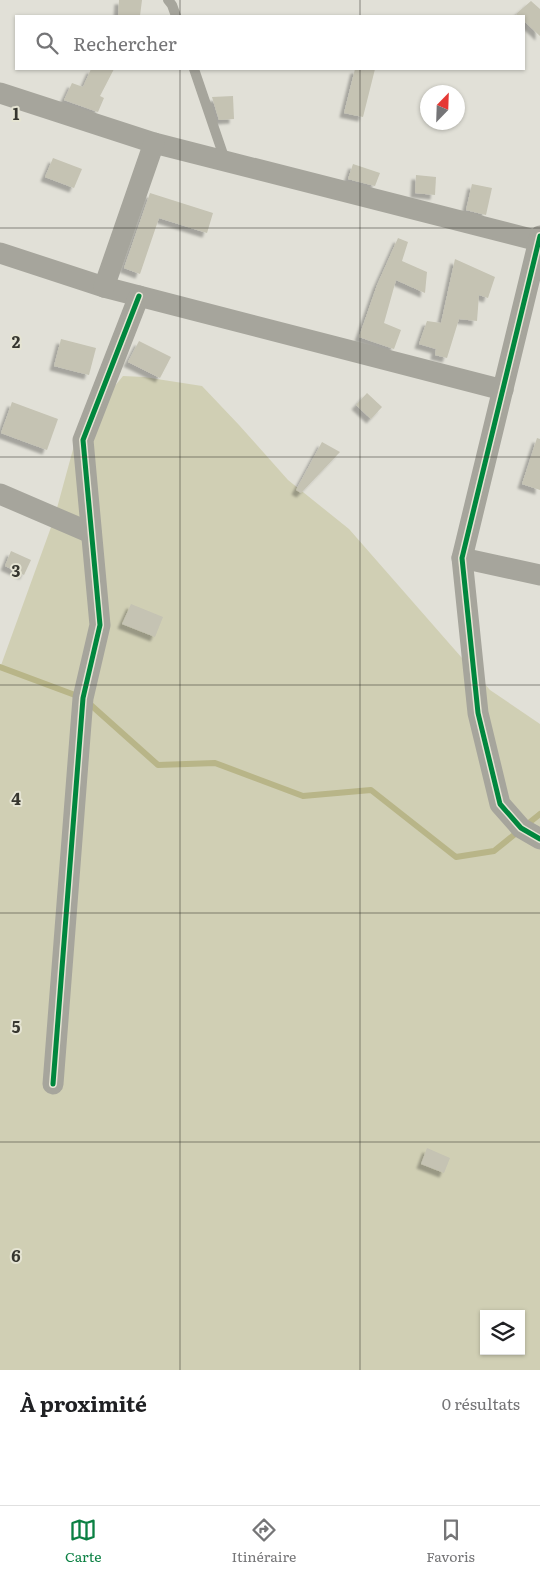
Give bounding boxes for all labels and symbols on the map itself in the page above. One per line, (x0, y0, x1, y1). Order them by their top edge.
north arrow (420, 85, 465, 130)
text: 1 (13, 101, 20, 125)
text: 2 (12, 329, 21, 353)
text: 3 (12, 558, 21, 582)
text: 4 (11, 786, 21, 810)
text: 5 (12, 1014, 21, 1038)
text: 6 (11, 1243, 21, 1267)

